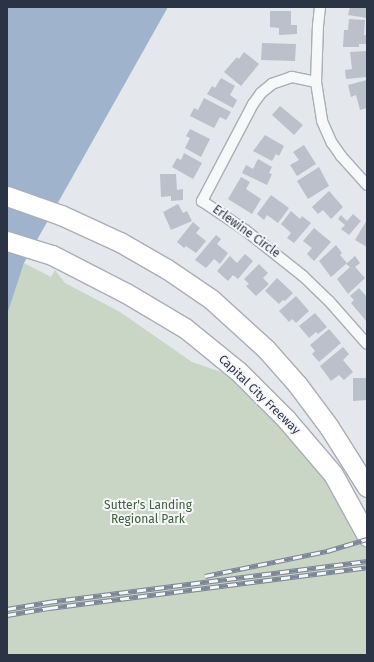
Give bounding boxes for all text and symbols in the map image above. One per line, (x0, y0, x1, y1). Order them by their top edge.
street label: Erlewine Circle (209, 203, 283, 261)
street label: Capital City Freeway (215, 352, 303, 438)
park label: Sutter's Landing Regional Park (104, 499, 192, 527)

